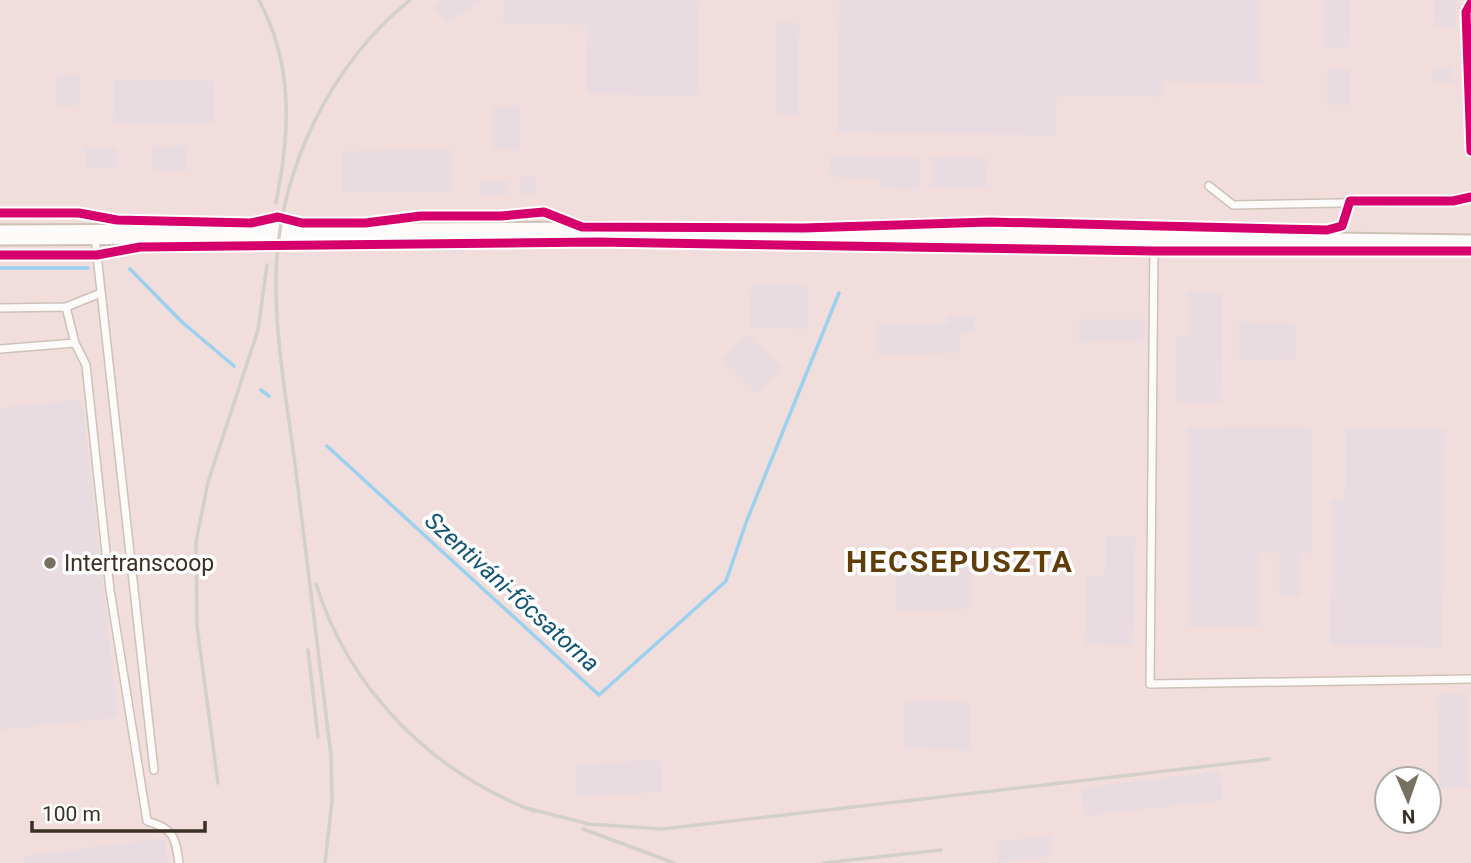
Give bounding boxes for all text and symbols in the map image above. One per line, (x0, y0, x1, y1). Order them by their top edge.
water label: Szentiváni-főcsatorna (419, 506, 605, 678)
district label: HECSEPUSZTA (846, 544, 1074, 579)
place label: Intertranscoop (64, 550, 214, 577)
marker: Intertranscoop (42, 555, 58, 571)
north arrow (1373, 765, 1443, 835)
scale bar (32, 790, 205, 834)
text: 100 m (42, 802, 101, 826)
text: N (1401, 805, 1416, 828)

